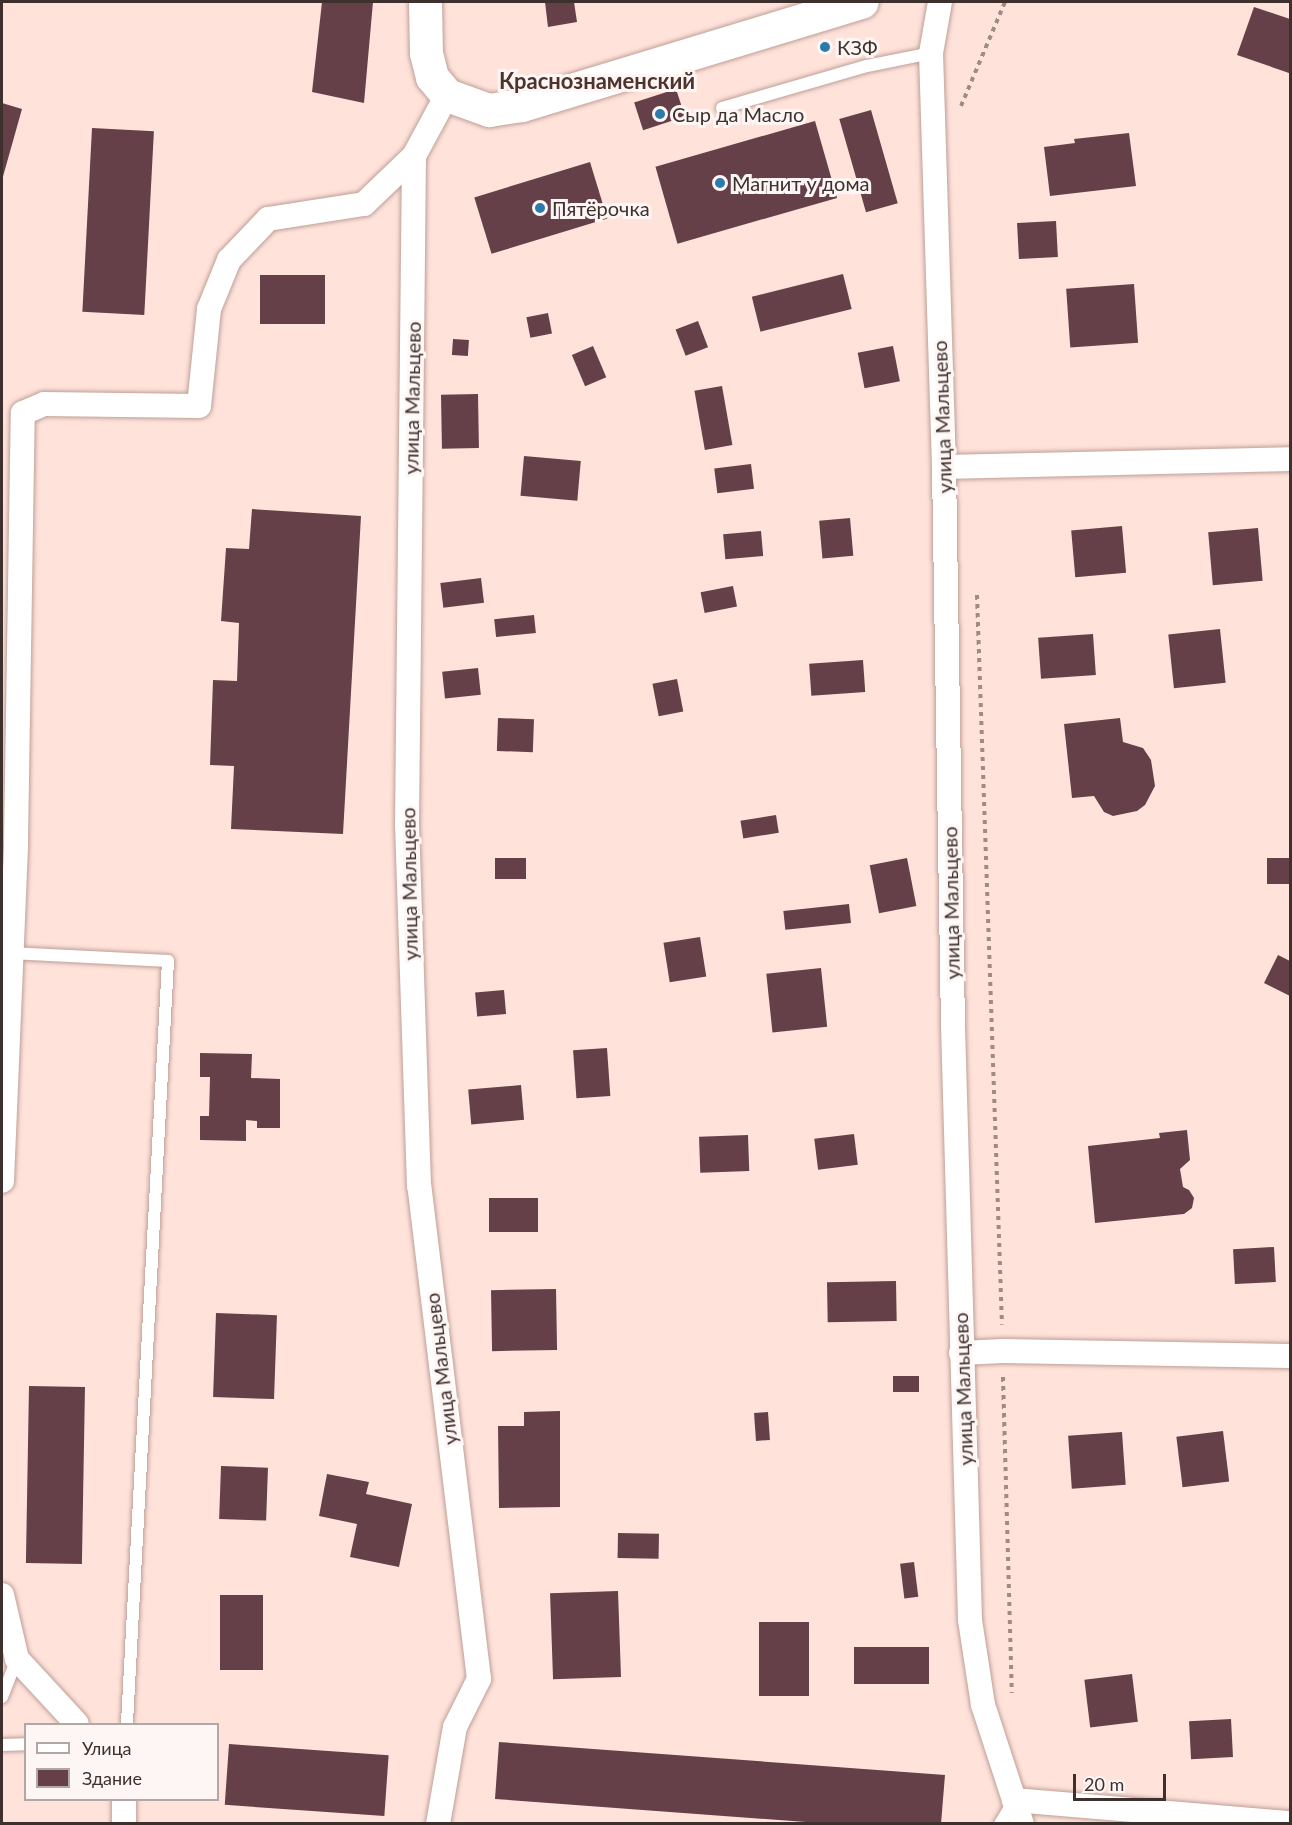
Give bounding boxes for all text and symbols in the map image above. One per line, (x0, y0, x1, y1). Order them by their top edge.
place label: КЗФ (837, 35, 878, 59)
marker: КЗФ (818, 40, 832, 54)
district label: Краснознаменский (499, 68, 695, 94)
place label: Сыр да Масло (672, 102, 804, 126)
marker: Сыр да Масло (653, 107, 667, 121)
place label: Магнит у дома (732, 171, 869, 195)
marker: Магнит у дома (713, 176, 727, 190)
place label: Пятёрочка (552, 196, 650, 220)
marker: Пятёрочка (533, 201, 547, 215)
street label: улица Мальцево (399, 321, 425, 475)
street label: улица Мальцево (927, 340, 957, 494)
street label: улица Мальцево (396, 807, 422, 961)
street label: улица Мальцево (938, 826, 964, 980)
street label: улица Мальцево (420, 1292, 462, 1446)
street label: улица Мальцево (948, 1312, 978, 1466)
legend (24, 1723, 219, 1801)
text: Улица (82, 1737, 132, 1759)
scale bar (1076, 1762, 1169, 1800)
text: Здание (82, 1767, 142, 1789)
text: 20 m (1084, 1773, 1124, 1795)

